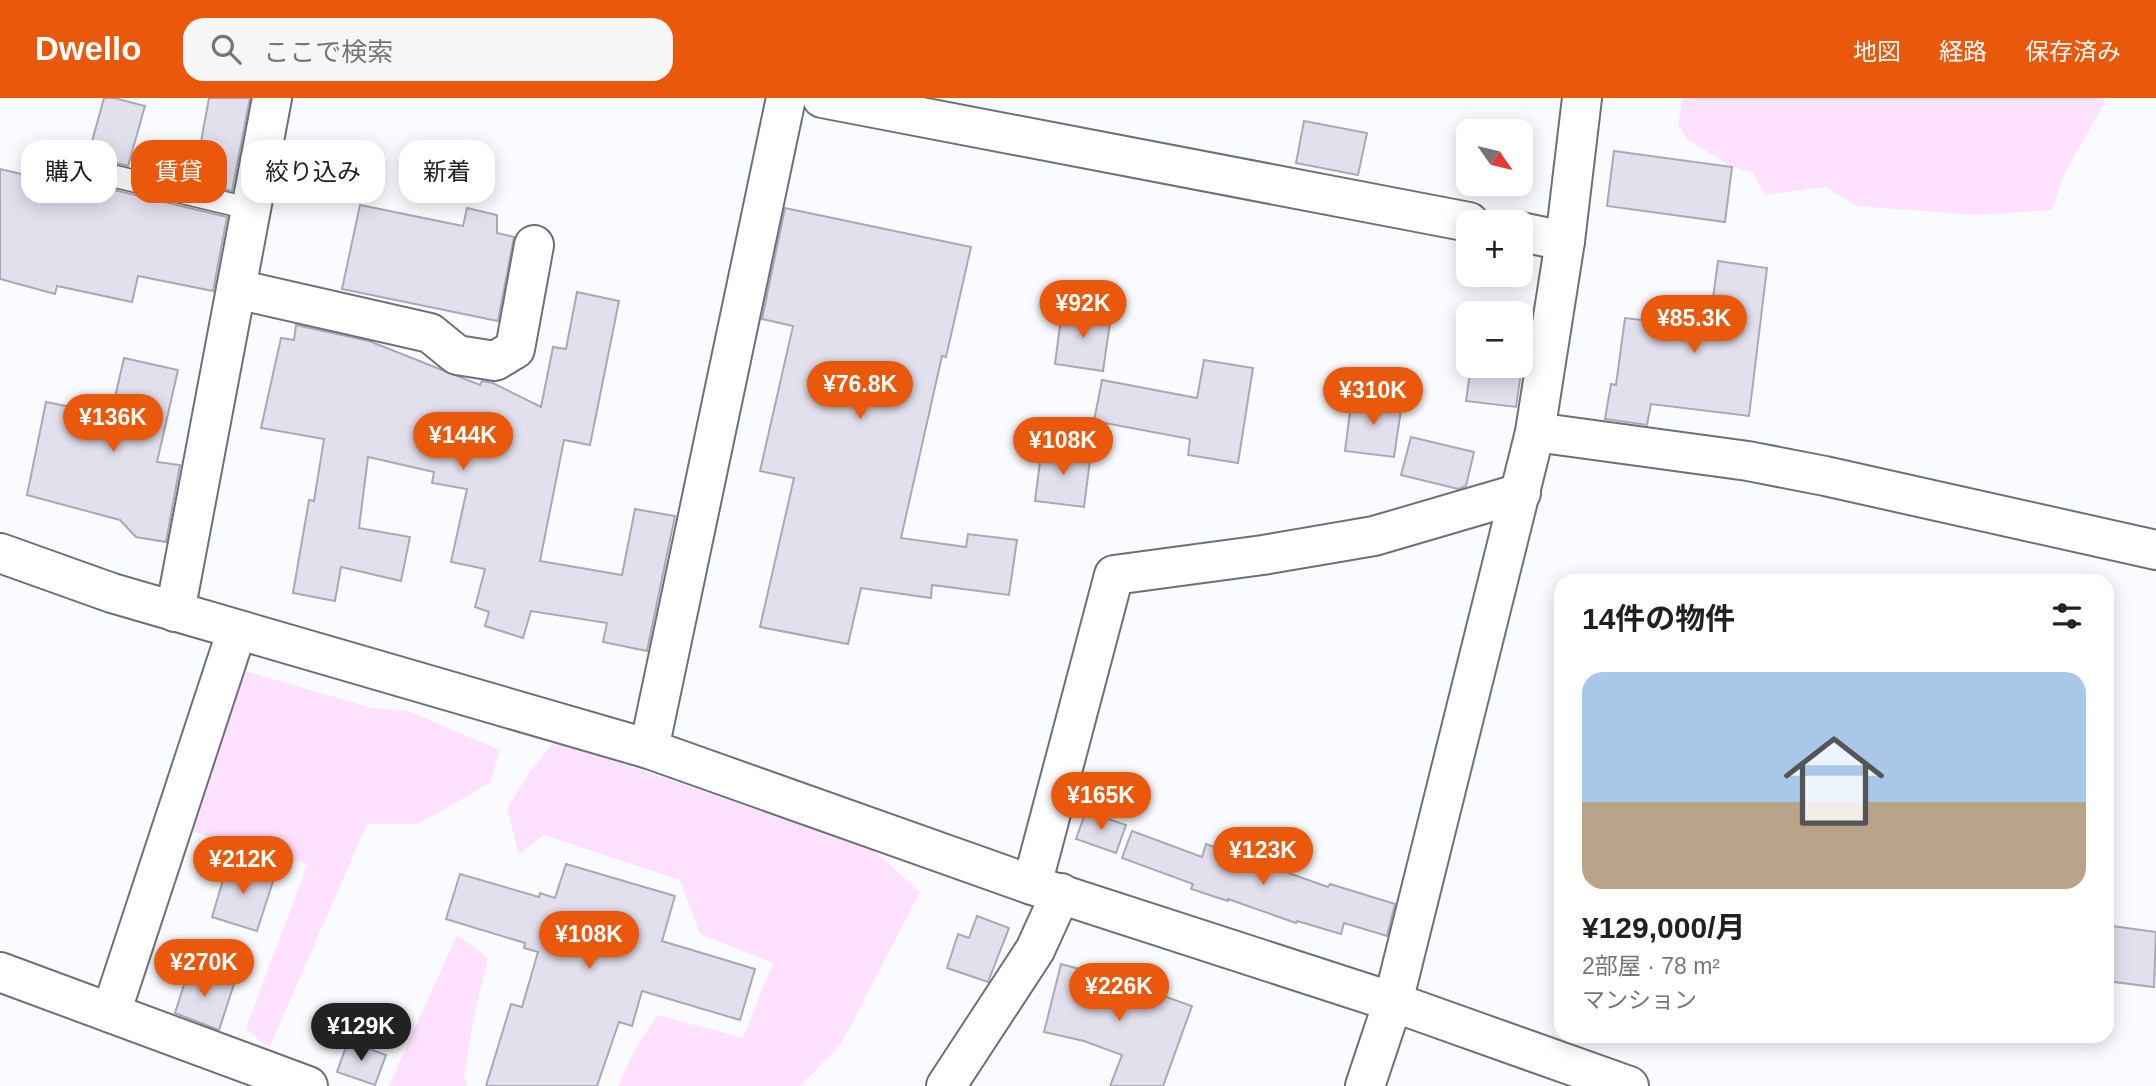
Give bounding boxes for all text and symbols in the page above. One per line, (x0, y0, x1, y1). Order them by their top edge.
search box (183, 18, 673, 81)
text: Dwello (35, 30, 141, 67)
icon: search (207, 30, 245, 68)
text: ここで検索 (263, 37, 393, 67)
text: 地図 (1853, 38, 1901, 65)
text: 経路 (1939, 38, 1987, 65)
text: 保存済み (2025, 38, 2121, 65)
north arrow (1456, 119, 1533, 196)
map controls (1456, 119, 1533, 378)
chip: 購入 (21, 140, 117, 203)
chip: 賃貸 (131, 140, 227, 203)
chip: 絞り込み (241, 140, 385, 203)
chip: 新着 (399, 140, 495, 203)
button: + (1456, 210, 1533, 287)
pin: ¥92K (1042, 280, 1124, 340)
text: ¥92K (1056, 290, 1110, 316)
pin: ¥85.3K (1637, 296, 1751, 355)
button: − (1456, 301, 1533, 378)
text: ¥85.3K (1657, 305, 1731, 331)
pin: ¥76.8K (803, 362, 917, 421)
pin: ¥310K (1324, 368, 1422, 427)
text: ¥76.8K (823, 371, 897, 397)
text: ¥310K (1339, 377, 1407, 403)
pin: ¥136K (64, 394, 162, 454)
text: ¥136K (79, 404, 147, 430)
pin: ¥144K (414, 412, 512, 472)
pin: ¥108K (1014, 418, 1112, 477)
text: ¥144K (429, 422, 497, 448)
text: ¥108K (1029, 427, 1097, 453)
icon: filters (2048, 597, 2086, 635)
text: 14件の物件 (1582, 602, 1735, 635)
icon: home (1771, 718, 1897, 844)
pin: ¥165K (1052, 772, 1150, 832)
text: ¥165K (1067, 782, 1135, 808)
pin: ¥123K (1214, 828, 1312, 887)
pin: ¥212K (194, 836, 292, 896)
text: ¥123K (1229, 837, 1297, 863)
text: ¥212K (209, 846, 277, 872)
text: ¥129,000/月 (1582, 911, 1745, 944)
pin: ¥108K (540, 912, 638, 971)
text: ¥108K (555, 921, 623, 947)
pin: ¥270K (155, 940, 253, 999)
text: ¥270K (170, 949, 238, 975)
text: 2部屋 · 78 m² (1582, 953, 1720, 979)
pin: ¥226K (1070, 964, 1168, 1023)
text: ¥226K (1085, 973, 1153, 999)
text: マンション (1582, 987, 1697, 1013)
pin: ¥129K (312, 1004, 410, 1063)
text: ¥129K (327, 1013, 395, 1039)

